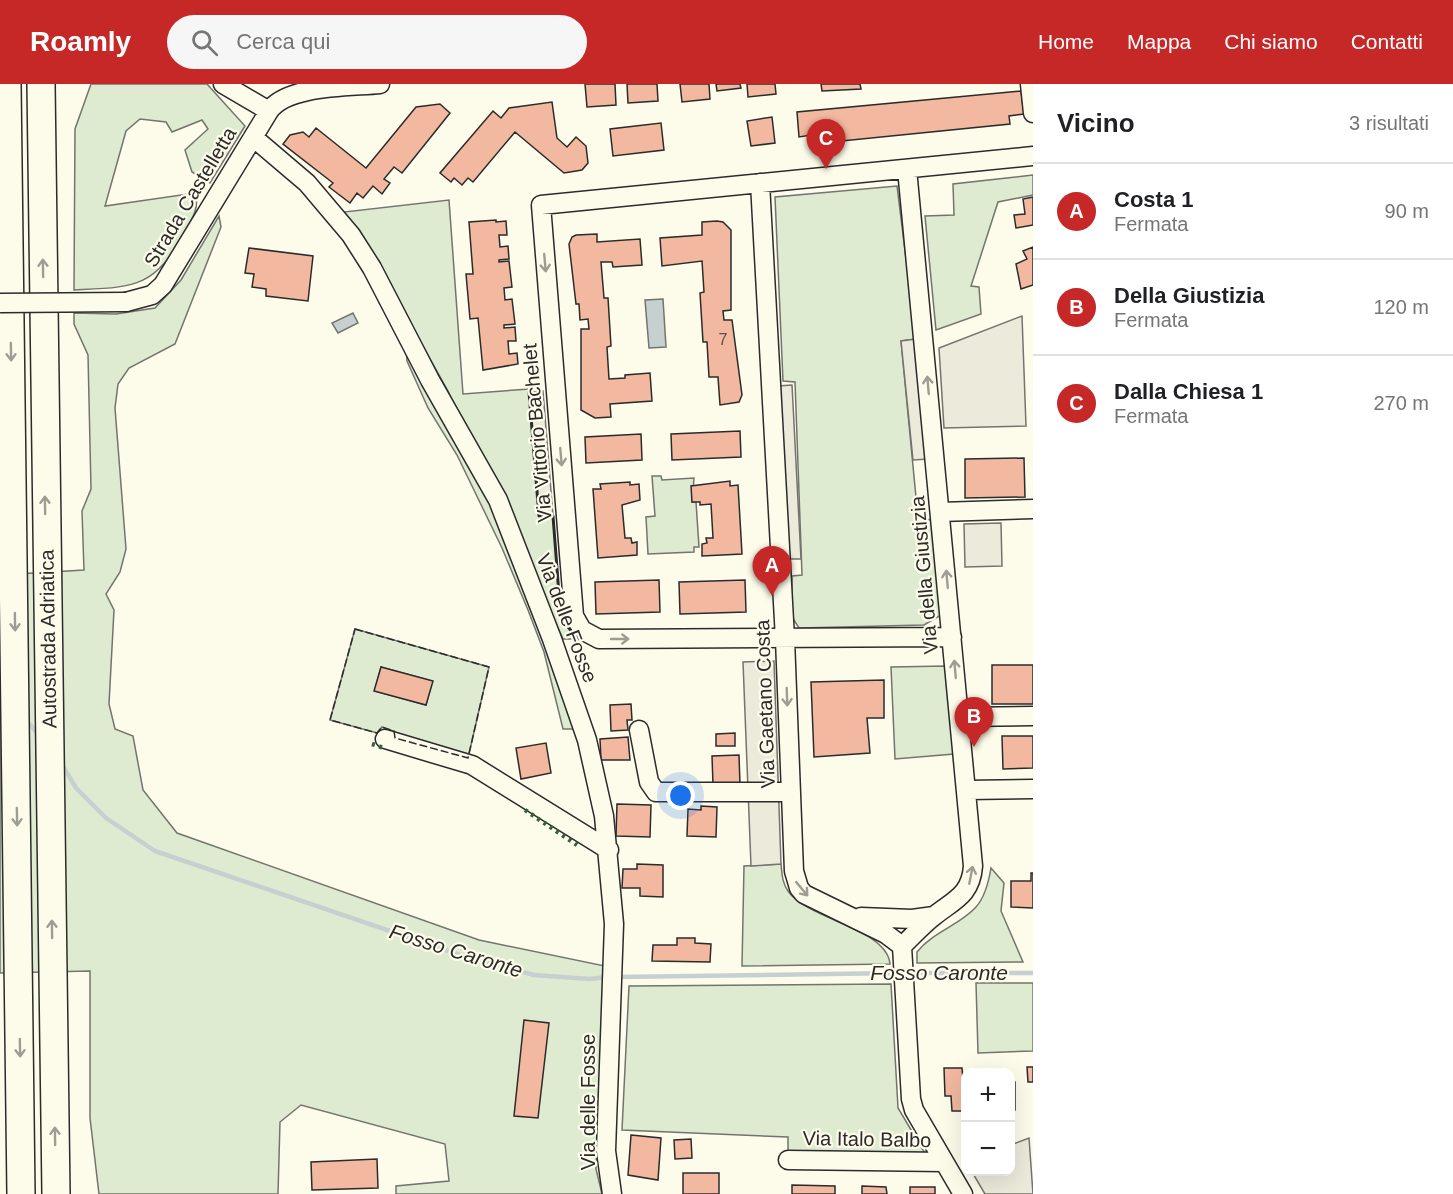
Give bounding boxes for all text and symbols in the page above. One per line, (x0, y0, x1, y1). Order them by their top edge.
search box (167, 15, 587, 69)
text: Roamly (30, 26, 131, 57)
icon: search (188, 26, 221, 59)
text: Cerca qui (236, 29, 330, 54)
text: Home (1038, 30, 1094, 53)
text: Mappa (1127, 30, 1191, 53)
text: Chi siamo (1224, 30, 1318, 53)
text: Contatti (1351, 30, 1423, 53)
text: Vicino (1057, 108, 1135, 138)
text: 3 risultati (1349, 112, 1429, 134)
pin: C (806, 120, 846, 169)
street label: Strada Castelletta (140, 122, 241, 271)
text: Costa 1 (1114, 187, 1193, 212)
text: A (1069, 200, 1084, 222)
text: 90 m (1385, 200, 1429, 222)
text: Fermata (1114, 213, 1188, 235)
one-way arrow (540, 253, 551, 272)
one-way arrow (37, 259, 49, 279)
text: Della Giustizia (1114, 283, 1264, 308)
text: B (1069, 296, 1084, 318)
text: 120 m (1373, 296, 1429, 318)
text: Fermata (1114, 309, 1188, 331)
house number: 7 (719, 331, 728, 348)
one-way arrow (5, 342, 17, 362)
street label: Via Vittorio Bachelet (518, 342, 556, 523)
one-way arrow (922, 375, 933, 395)
text: Dalla Chiesa 1 (1114, 379, 1263, 404)
text: C (1069, 392, 1084, 414)
text: 270 m (1373, 392, 1429, 414)
text: Fermata (1114, 405, 1188, 427)
one-way arrow (556, 447, 567, 467)
street label: Via della Giustizia (906, 494, 942, 655)
one-way arrow (40, 496, 51, 516)
pin: A (752, 546, 792, 596)
street label: Autostrada Adriatica (35, 548, 61, 729)
street label: Via delle Fosse (532, 550, 602, 686)
one-way arrow (941, 569, 952, 589)
one-way arrow (9, 612, 20, 632)
street label: Via Gaetano Costa (751, 618, 779, 789)
one-way arrow (609, 633, 629, 645)
one-way arrow (949, 660, 960, 680)
one-way arrow (782, 687, 793, 707)
pin: B (954, 698, 994, 747)
your location (666, 781, 695, 810)
one-way arrow (11, 807, 23, 827)
one-way arrow (966, 866, 977, 885)
one-way arrow (796, 881, 809, 897)
one-way arrow (47, 919, 58, 939)
water label: Fosso Caronte (387, 919, 525, 982)
water label: Fosso Caronte (870, 961, 1008, 984)
street label: Via delle Fosse (577, 1034, 599, 1170)
one-way arrow (14, 1038, 26, 1058)
map controls (961, 1068, 1015, 1176)
button: + (961, 1068, 1015, 1122)
button: − (961, 1122, 1015, 1176)
one-way arrow (49, 1126, 61, 1146)
street label: Via Italo Balbo (803, 1127, 931, 1151)

